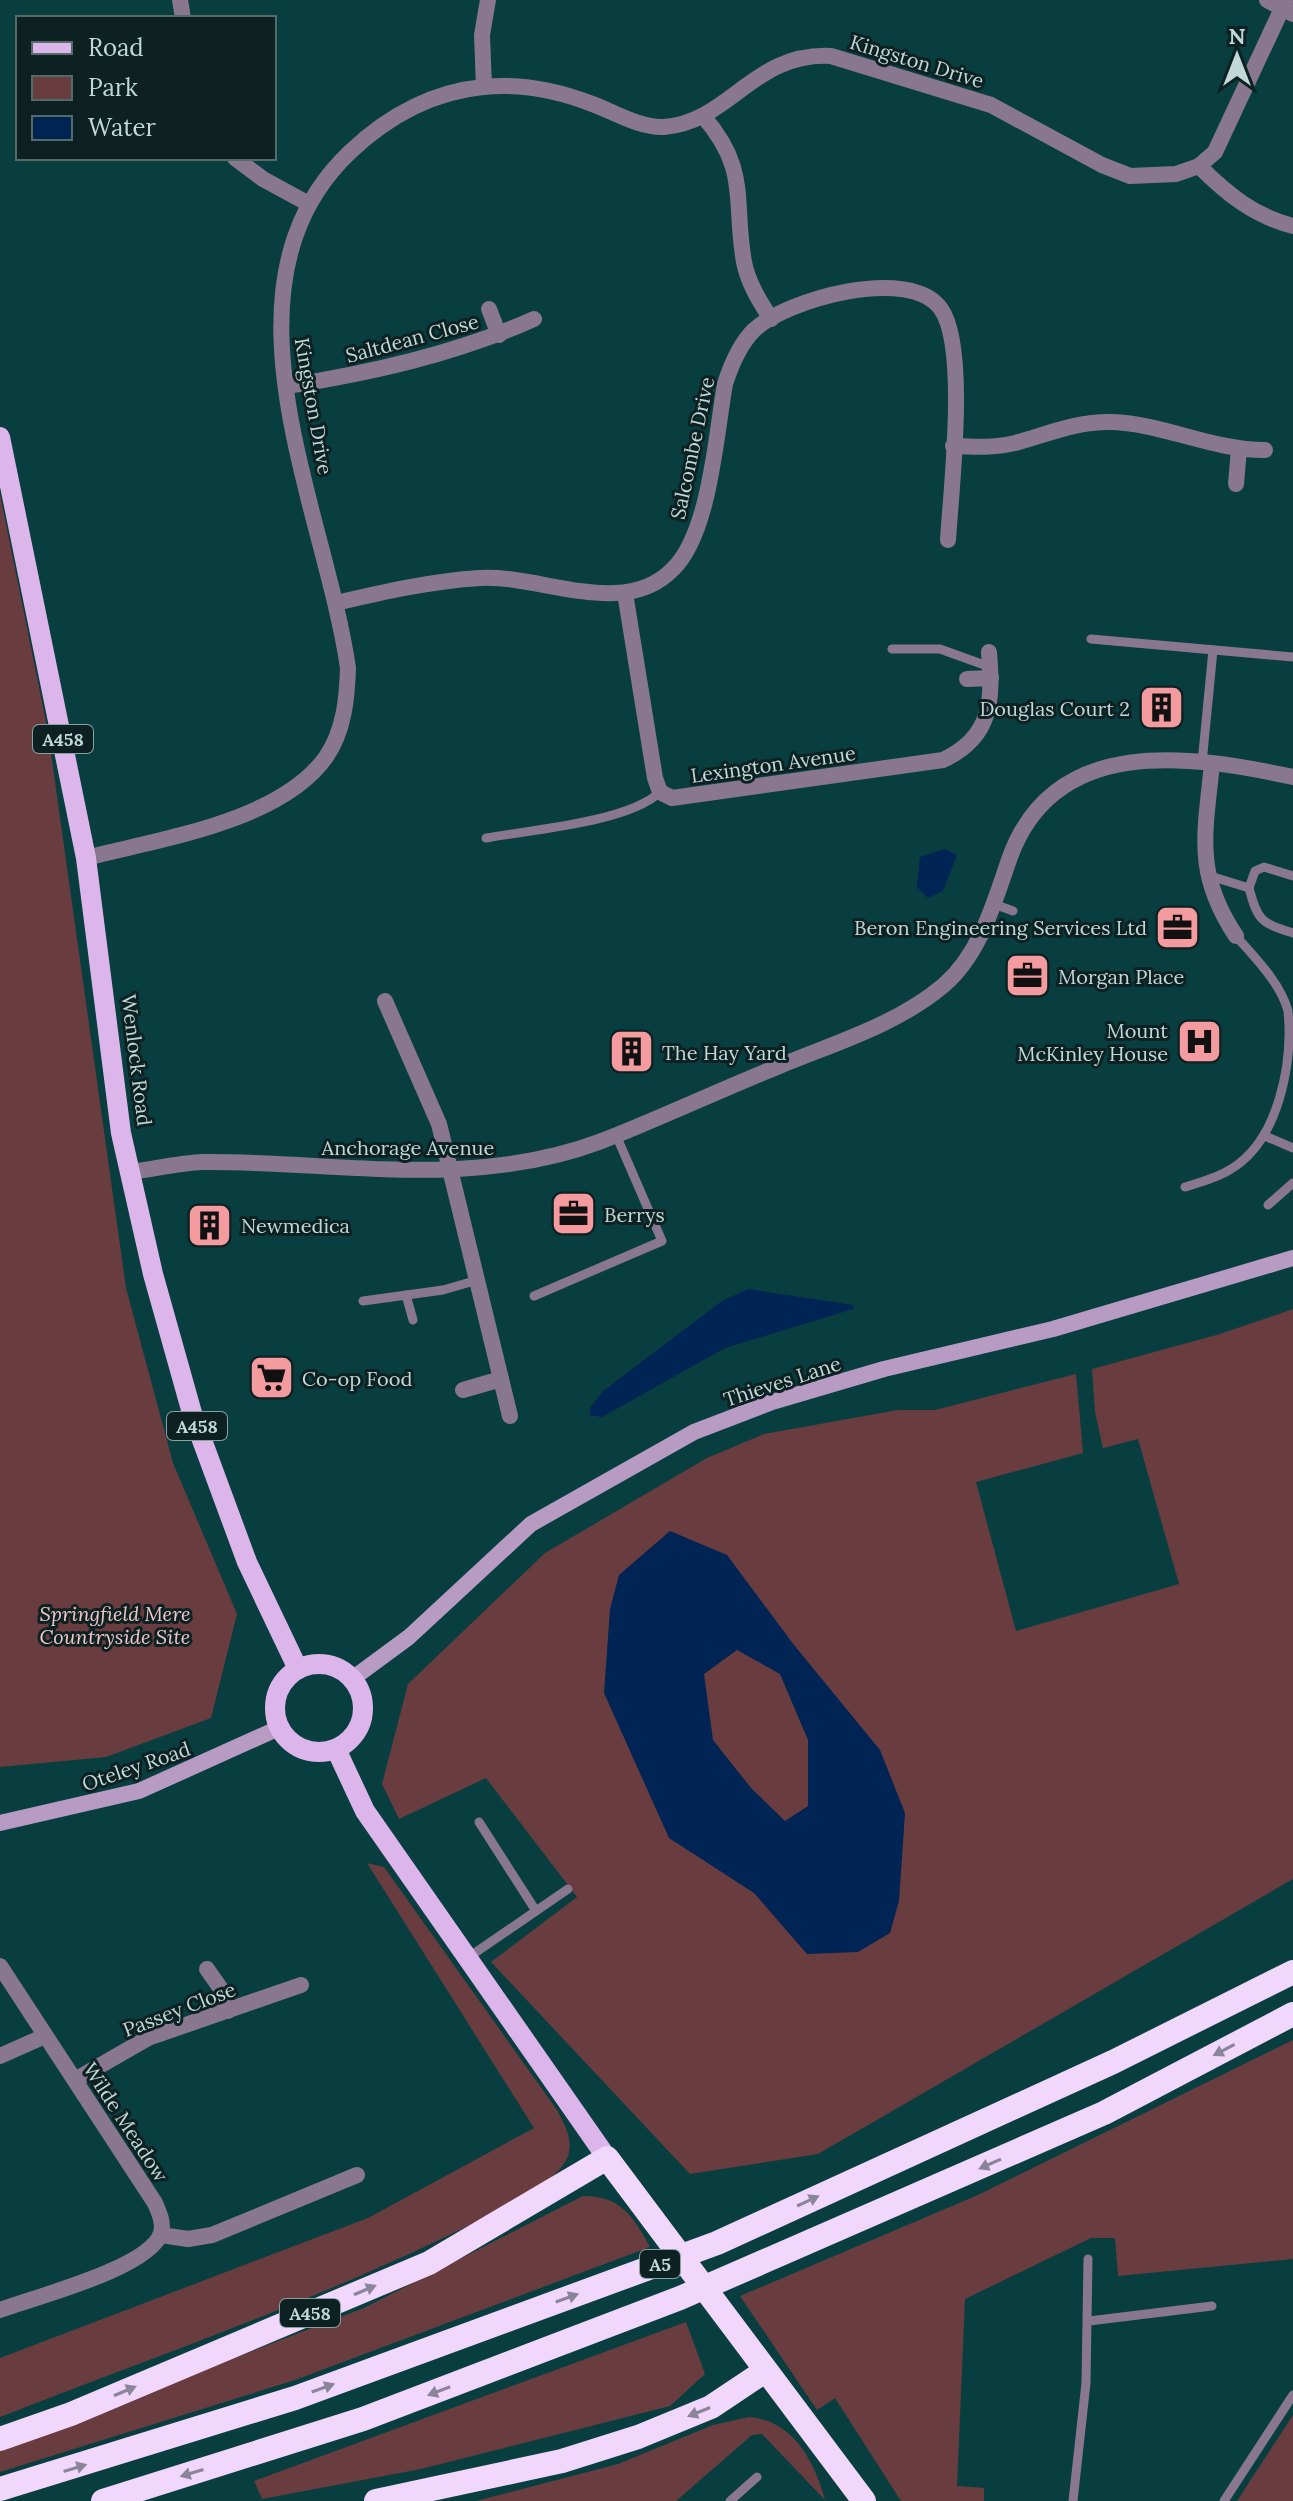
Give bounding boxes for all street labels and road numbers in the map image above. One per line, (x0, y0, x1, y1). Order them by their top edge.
street label: Kingston Drive (847, 29, 987, 93)
street label: Saltdean Close (343, 308, 481, 368)
street label: Kingston Drive (290, 336, 338, 477)
street label: Salcombe Drive (665, 374, 719, 522)
road number: A458 (33, 725, 93, 753)
street label: Lexington Avenue (689, 740, 857, 788)
street label: Wenlock Road (117, 993, 157, 1127)
street label: Anchorage Avenue (321, 1135, 495, 1160)
street label: Thieves Lane (720, 1350, 844, 1412)
road number: A458 (167, 1412, 227, 1440)
street label: Oteley Road (79, 1736, 193, 1796)
street label: Passey Close (119, 1976, 239, 2042)
street label: Wilde Meadow (78, 2058, 174, 2186)
road number: A5 (640, 2250, 680, 2278)
road number: A458 (280, 2299, 340, 2327)

